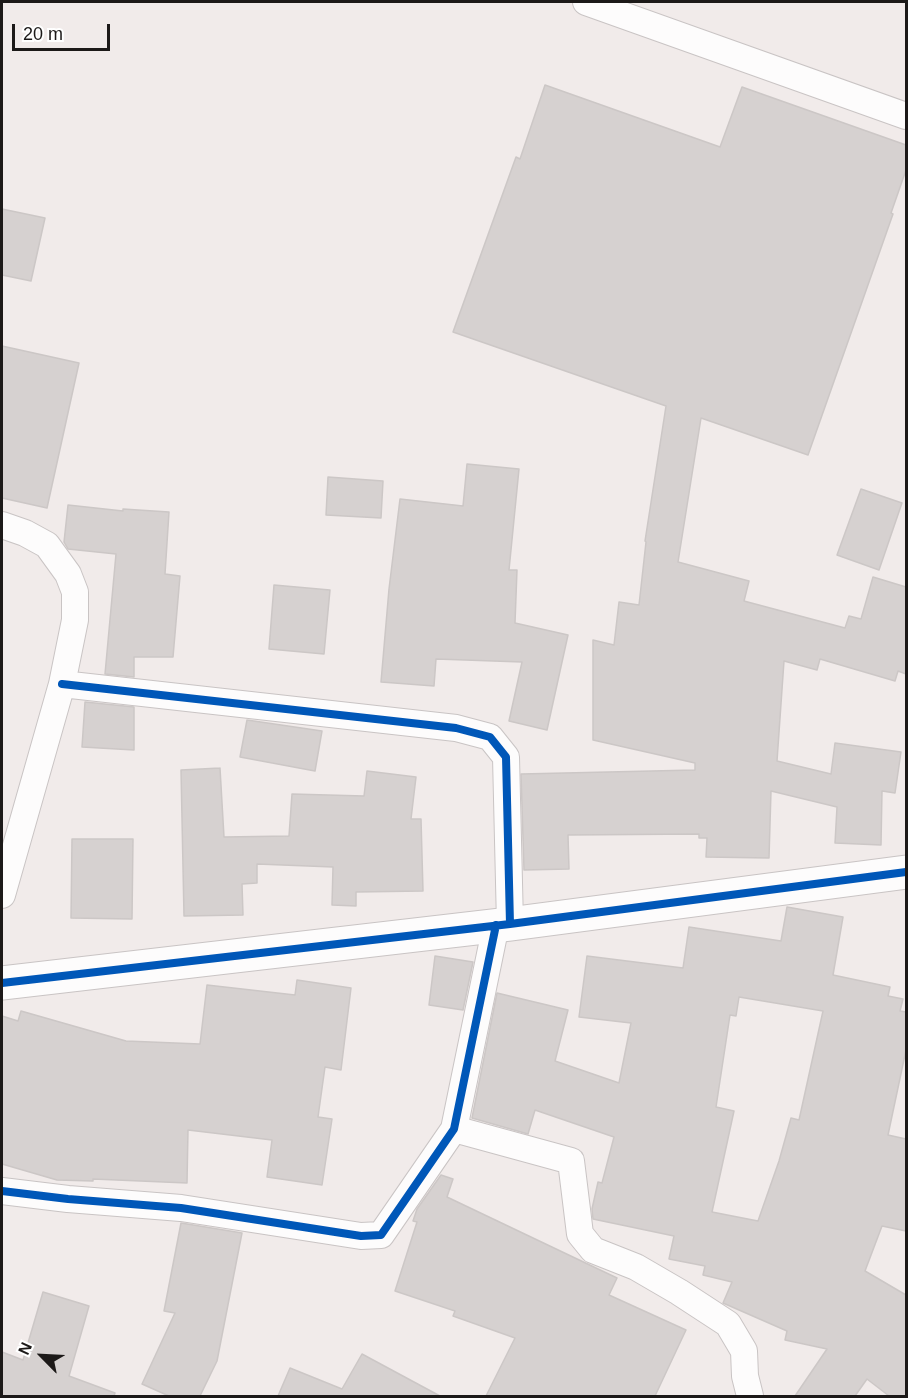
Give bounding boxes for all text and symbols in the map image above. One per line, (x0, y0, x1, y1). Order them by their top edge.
scale bar (15, 12, 112, 50)
text: 20 m (23, 24, 63, 44)
north arrow (12, 1326, 72, 1386)
text: N (15, 1340, 35, 1357)

